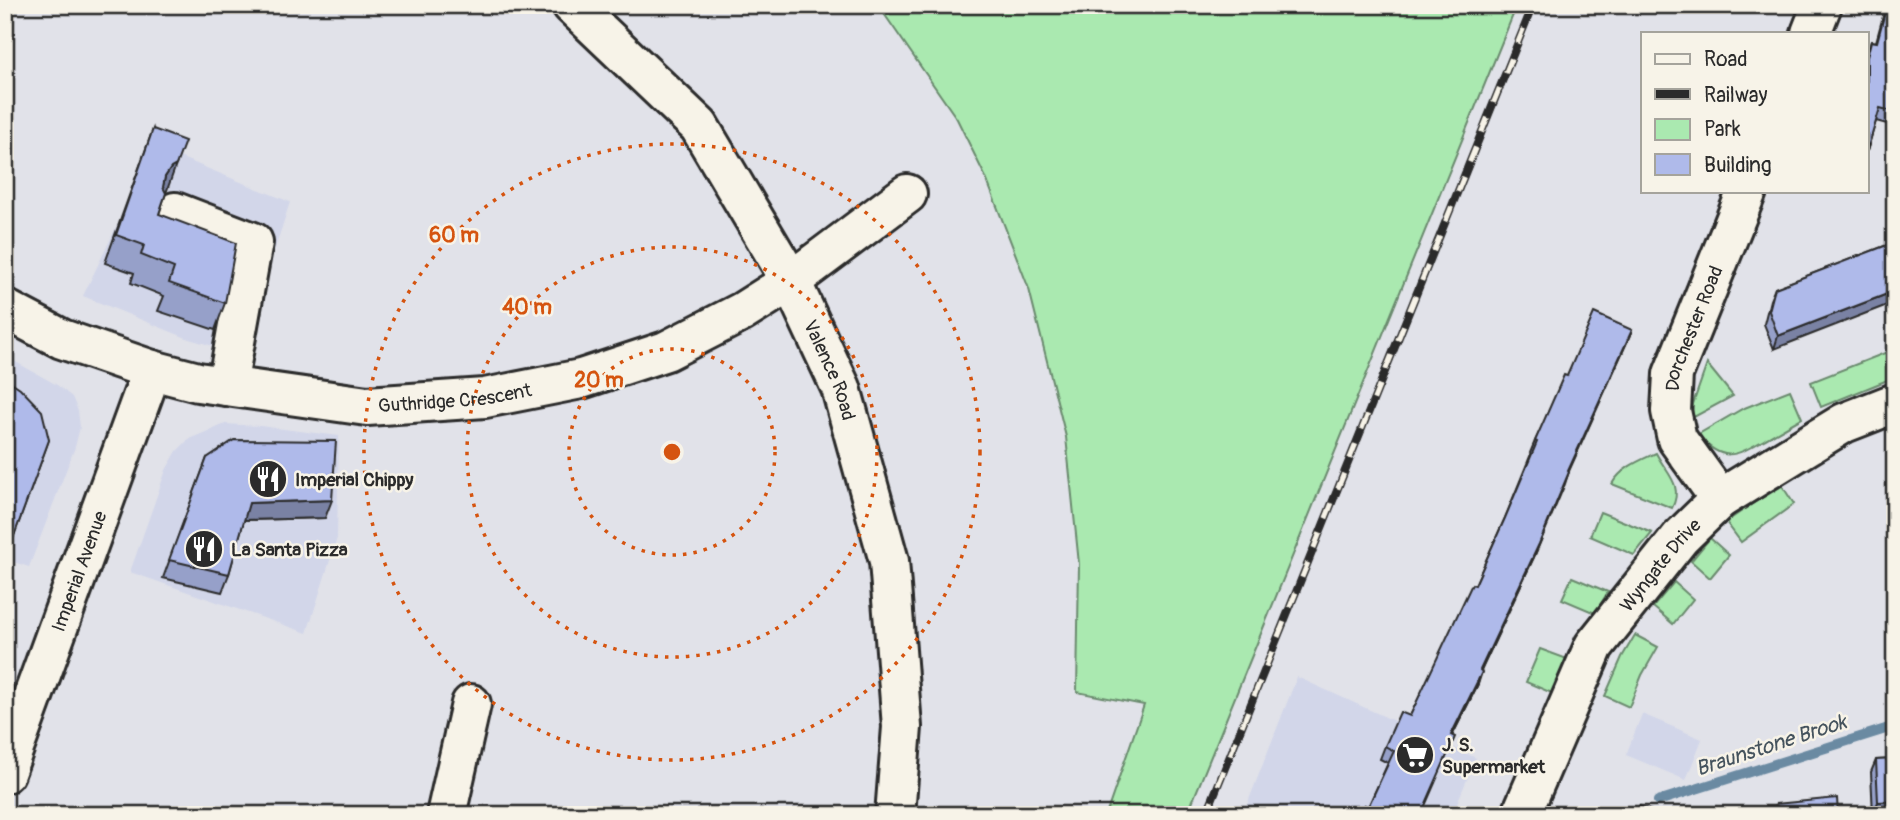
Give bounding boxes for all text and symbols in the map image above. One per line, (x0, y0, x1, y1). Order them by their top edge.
legend (1641, 32, 1868, 192)
text: Road (1704, 46, 1748, 73)
text: Railway (1704, 82, 1768, 109)
text: Park (1704, 116, 1741, 143)
text: Building (1704, 152, 1771, 179)
text: 60 m (429, 222, 479, 249)
street label: Dorchester Road (1661, 262, 1728, 392)
text: 40 m (502, 294, 552, 321)
street label: Valence Road (798, 316, 860, 423)
text: 20 m (574, 367, 624, 394)
street label: Guthridge Crescent (377, 378, 534, 418)
centre of rings (660, 440, 684, 464)
restaurant icon: Imperial Chippy (247, 458, 289, 500)
place label: Imperial Chippy (295, 468, 414, 492)
street label: Imperial Avenue (47, 507, 113, 635)
street label: Wyngate Drive (1615, 513, 1707, 617)
restaurant icon: La Santa Pizza (183, 528, 225, 570)
place label: La Santa Pizza (231, 538, 348, 562)
water label: Braunstone Brook (1692, 708, 1852, 783)
place label: J. S. Supermarket (1442, 733, 1547, 779)
supermarket icon: J. S. Supermarket (1394, 734, 1436, 776)

